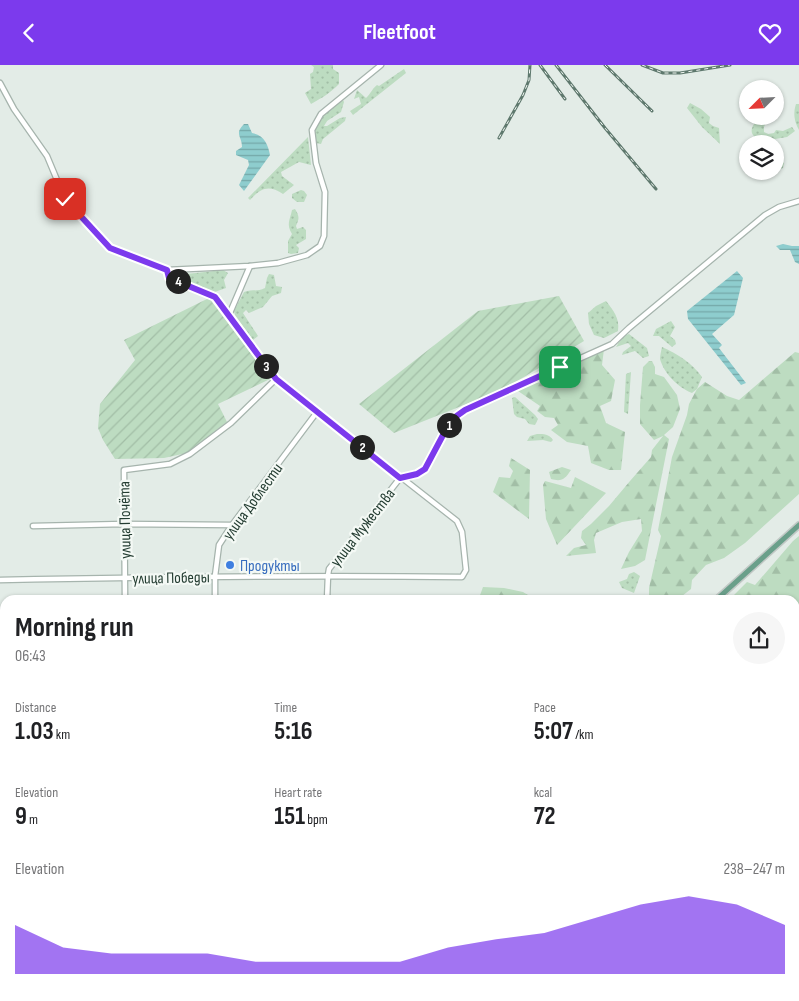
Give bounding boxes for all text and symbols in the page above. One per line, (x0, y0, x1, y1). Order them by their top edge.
icon: back (15, 19, 43, 47)
text: Fleetfoot (363, 19, 436, 46)
icon: heart (756, 19, 784, 47)
north arrow (739, 80, 784, 125)
map controls (739, 80, 784, 180)
button: layers (739, 135, 784, 180)
pin (44, 178, 86, 220)
icon: check (51, 185, 79, 213)
pin: 4 (166, 269, 190, 293)
text: 4 (175, 273, 182, 290)
pin (539, 346, 581, 388)
pin: 3 (254, 353, 278, 379)
icon: arrive (546, 353, 574, 381)
text: 3 (263, 358, 270, 375)
pin: 1 (436, 413, 462, 437)
text: 1 (447, 417, 452, 434)
pin: 2 (350, 435, 374, 459)
text: 2 (359, 439, 366, 456)
street label: улица Доблести (219, 460, 287, 544)
street label: улица Почёта (115, 481, 136, 559)
street label: улица Мужества (327, 485, 400, 571)
place label: Продукты (240, 557, 300, 576)
marker: Продукты (224, 559, 236, 571)
street label: улица Победы (132, 568, 210, 589)
text: Morning run (15, 611, 134, 644)
button: share (733, 612, 785, 664)
text: 06:43 (15, 647, 46, 666)
text: Distance (15, 699, 56, 716)
text: Time (274, 699, 297, 716)
text: Pace (534, 699, 556, 716)
text: 1.03 (15, 716, 54, 747)
text: 5:16 (274, 716, 312, 747)
text: 5:07 (534, 716, 573, 747)
text: km (54, 726, 70, 743)
text: /km (573, 726, 593, 743)
text: Elevation (15, 784, 58, 801)
text: Heart rate (274, 784, 322, 801)
text: kcal (534, 784, 552, 801)
text: 9 (15, 801, 27, 832)
text: 151 (274, 801, 305, 832)
text: 72 (534, 801, 555, 832)
text: m (27, 811, 38, 828)
text: bpm (305, 811, 328, 828)
text: Elevation (15, 860, 64, 879)
text: 238–247 m (723, 860, 785, 879)

